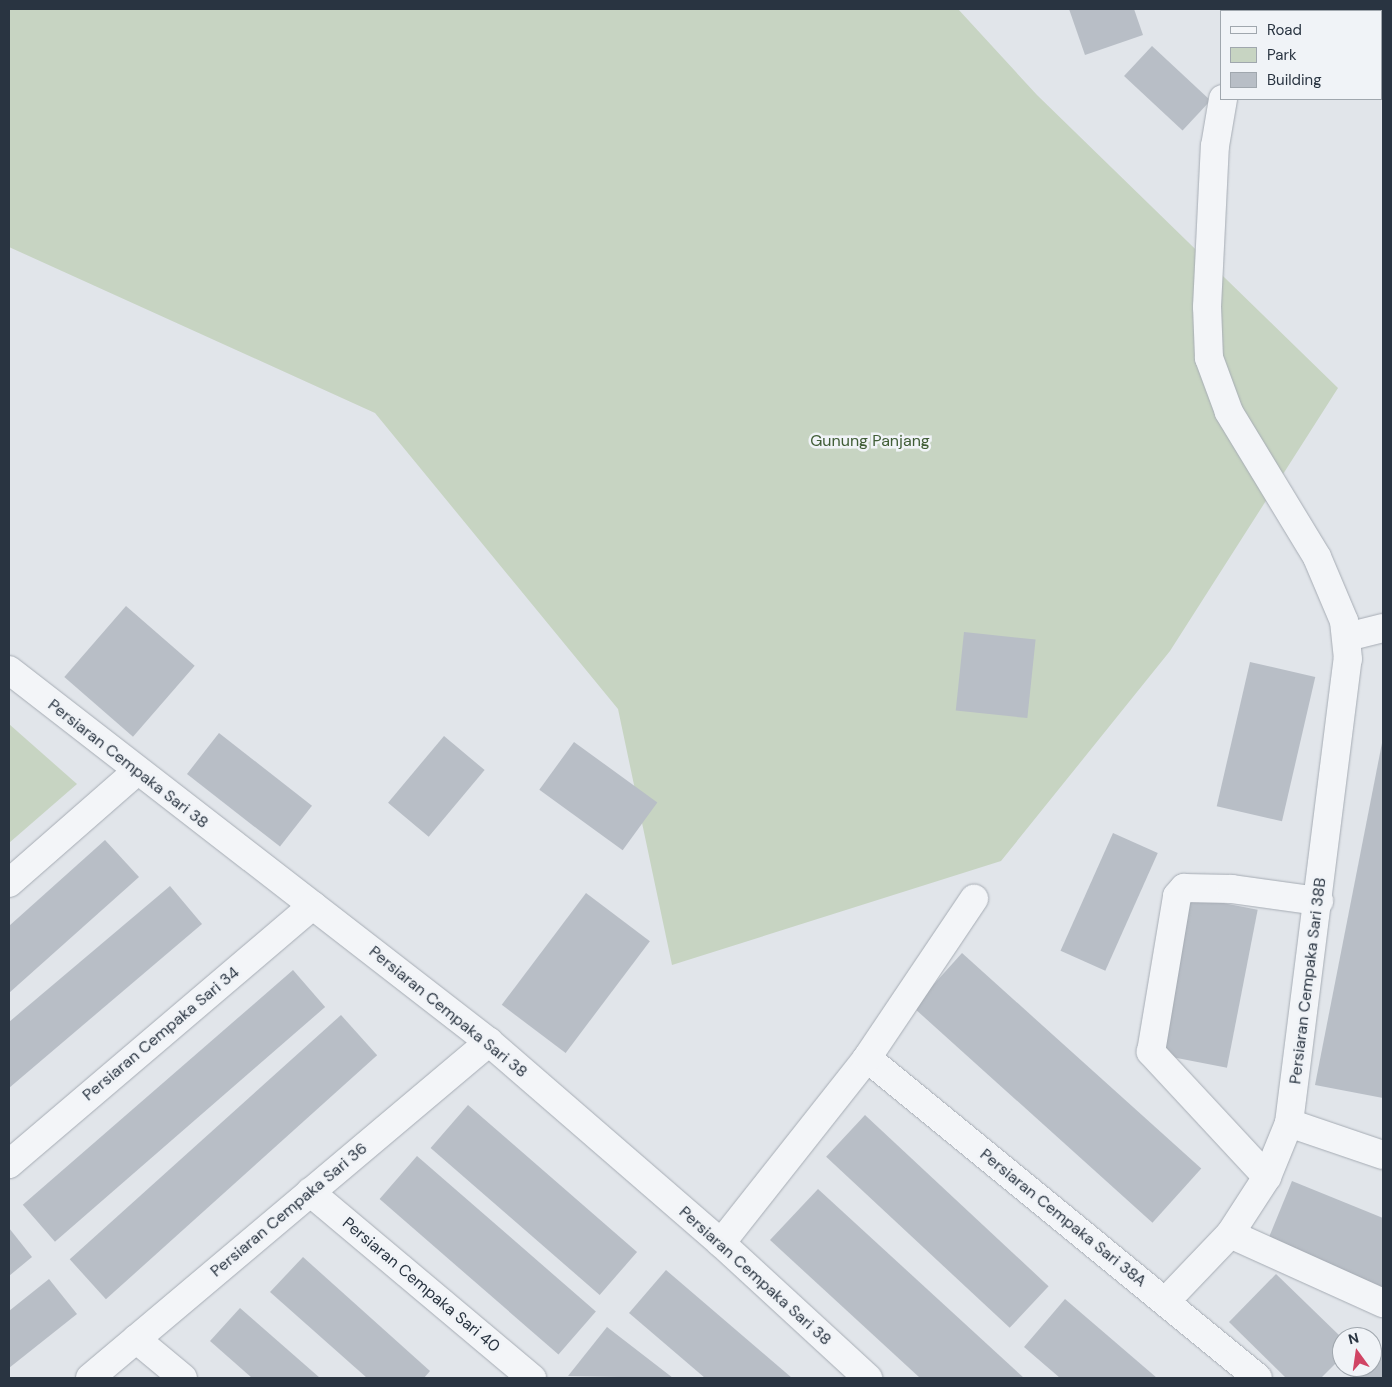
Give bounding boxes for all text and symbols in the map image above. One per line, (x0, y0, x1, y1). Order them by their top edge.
legend (1220, 10, 1382, 100)
text: Road (1267, 20, 1302, 40)
text: Park (1267, 45, 1297, 65)
text: Building (1267, 70, 1322, 90)
park label: Gunung Panjang (810, 431, 930, 451)
street label: Persiaran Cempaka Sari 38 (44, 695, 212, 833)
street label: Persiaran Cempaka Sari 38B (1286, 877, 1330, 1085)
street label: Persiaran Cempaka Sari 38 (365, 942, 531, 1082)
street label: Persiaran Cempaka Sari 34 (79, 963, 243, 1105)
street label: Persiaran Cempaka Sari 36 (207, 1139, 371, 1281)
street label: Persiaran Cempaka Sari 38A (976, 1145, 1150, 1291)
street label: Persiaran Cempaka Sari 38 (675, 1203, 835, 1349)
street label: Persiaran Cempaka Sari 40 (338, 1213, 504, 1357)
north arrow (1332, 1327, 1382, 1377)
text: N (1346, 1328, 1361, 1348)

